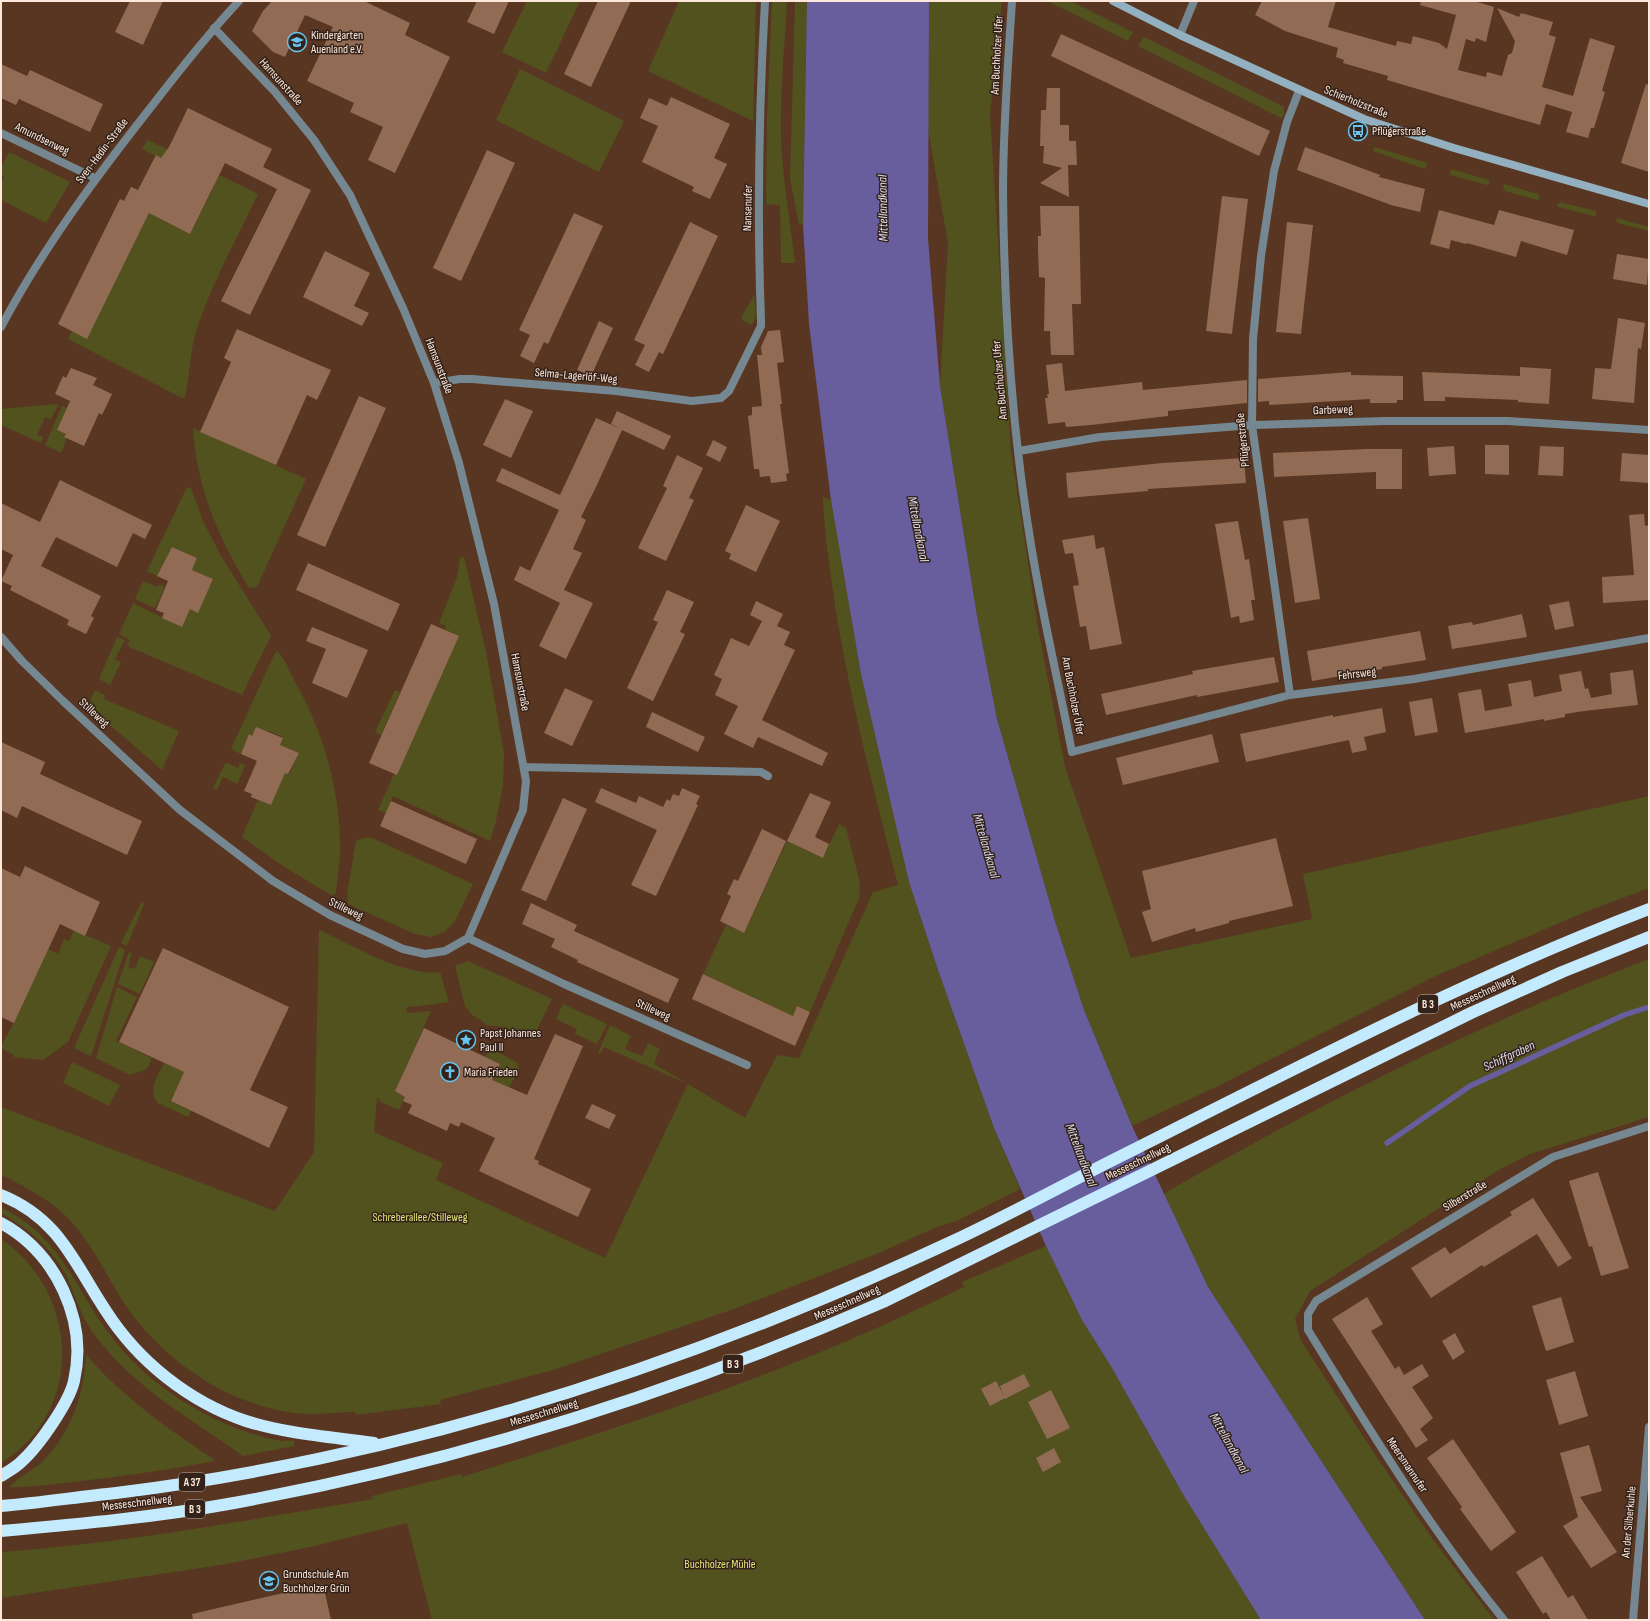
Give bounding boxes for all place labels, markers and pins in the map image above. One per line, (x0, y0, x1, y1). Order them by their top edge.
place label: Kindergarten Auenland e.V. (310, 28, 363, 57)
school or university icon: Kindergarten Auenland e.V. (286, 31, 308, 53)
bus stop icon: Pflügerstraße (1347, 120, 1369, 142)
place label: Pflügerstraße (1372, 124, 1426, 139)
place label: Papst Johannes Paul II (480, 1026, 541, 1055)
place icon: Papst Johannes Paul II (455, 1029, 477, 1051)
church icon: Maria Frieden (439, 1061, 461, 1083)
place label: Maria Frieden (464, 1065, 518, 1080)
place label: Grundschule Am Buchholzer Grün (283, 1567, 350, 1596)
school or university icon: Grundschule Am Buchholzer Grün (258, 1570, 280, 1592)

